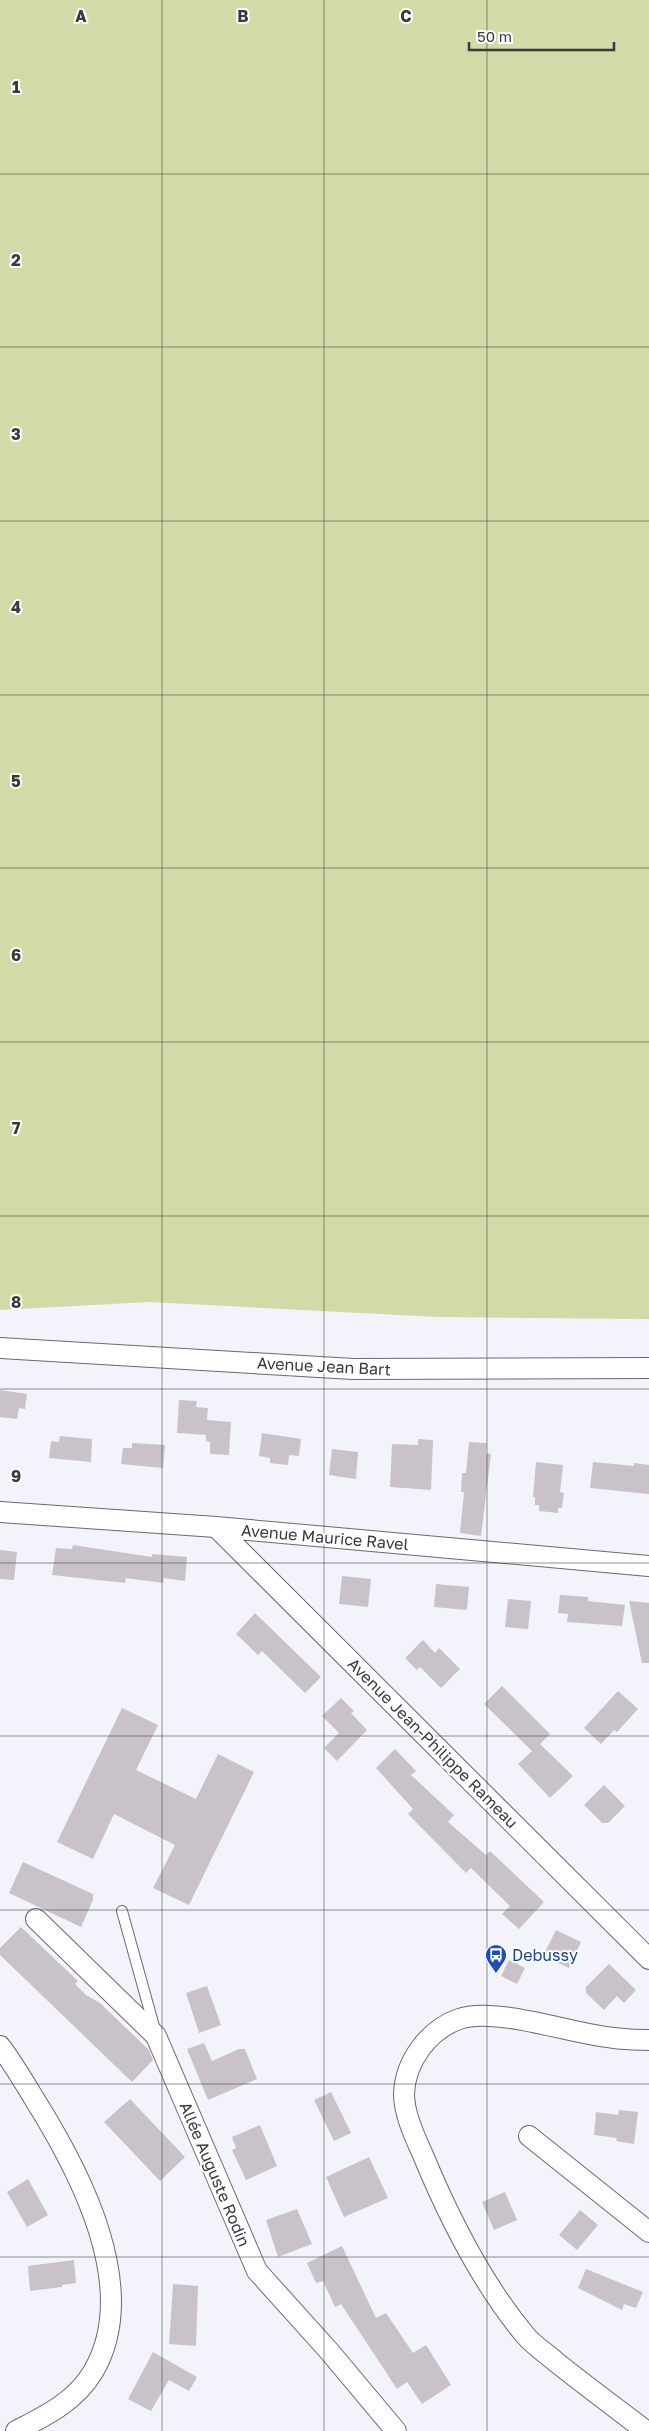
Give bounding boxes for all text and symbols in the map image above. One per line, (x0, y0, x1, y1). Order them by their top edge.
text: A (75, 6, 87, 26)
text: B (237, 6, 249, 26)
text: C (400, 6, 412, 26)
scale bar (469, 20, 614, 52)
text: 50 m (477, 27, 512, 45)
text: 1 (12, 77, 20, 97)
text: 2 (11, 250, 21, 270)
text: 3 (11, 424, 21, 444)
text: 4 (11, 597, 21, 617)
text: 5 (11, 771, 21, 791)
text: 6 (11, 945, 21, 965)
text: 7 (12, 1118, 21, 1138)
text: 8 (11, 1292, 21, 1312)
street label: Avenue Jean Bart (256, 1353, 392, 1379)
text: 9 (11, 1466, 21, 1486)
street label: Avenue Maurice Ravel (240, 1520, 410, 1554)
street label: Avenue Jean-Philippe Rameau (344, 1654, 522, 1832)
bus stop icon: Debussy (484, 1943, 508, 1974)
place label: Debussy (512, 1945, 578, 1965)
street label: Allée Auguste Rodin (175, 2099, 255, 2249)

